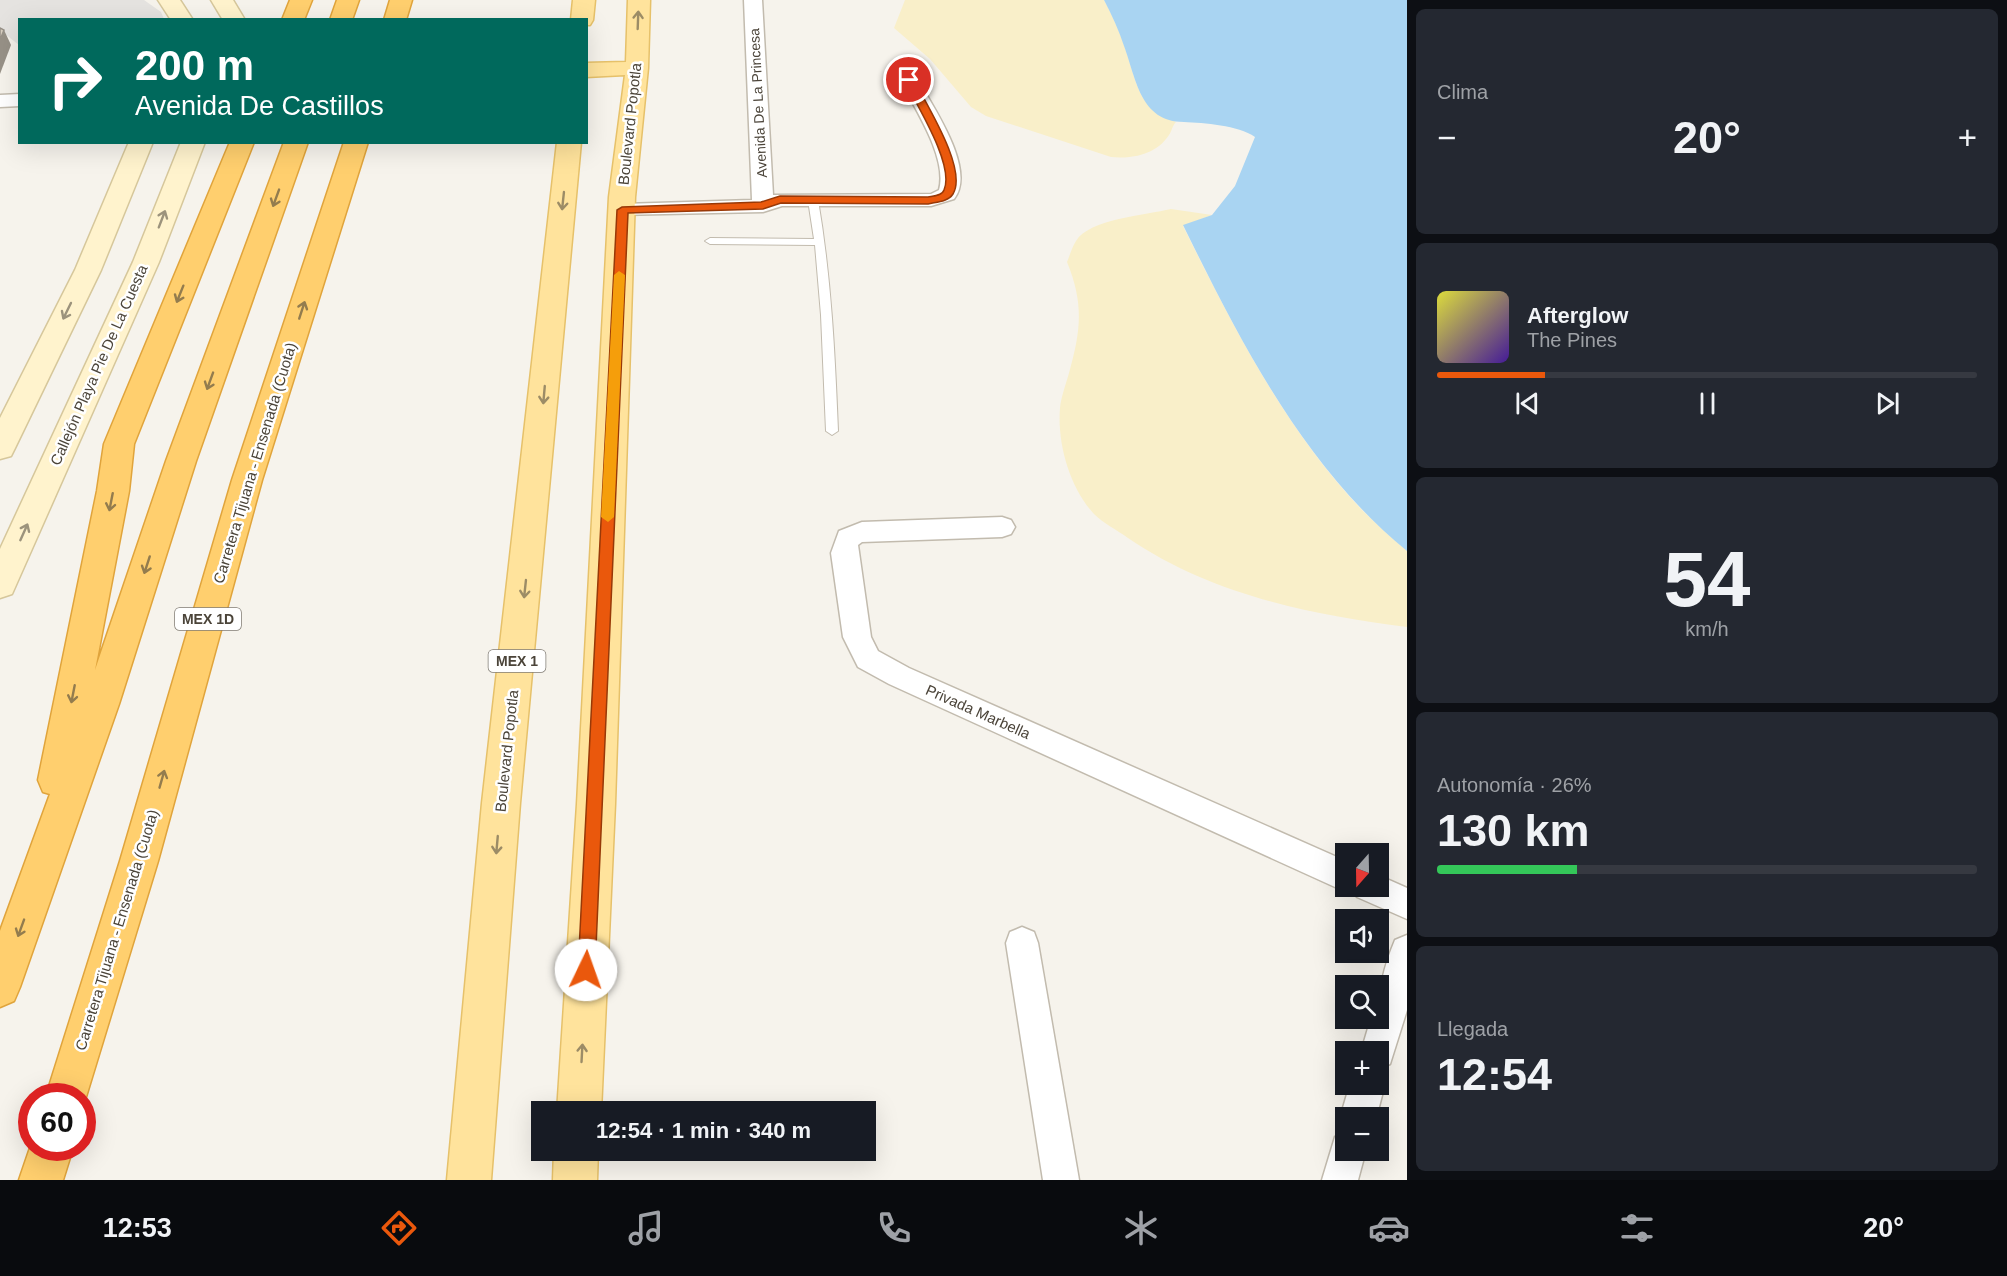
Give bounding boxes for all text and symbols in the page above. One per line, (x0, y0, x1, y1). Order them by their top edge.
one-way arrow (633, 10, 644, 30)
street label: Avenida De La Princesa (746, 28, 770, 178)
icon: right (36, 42, 114, 120)
text: 200 m (135, 42, 254, 89)
pin (883, 54, 934, 105)
street label: Boulevard Popotla (615, 61, 644, 186)
icon: arrive (892, 63, 925, 96)
text: Clima (1437, 81, 1488, 103)
text: Avenida De Castillos (135, 91, 384, 121)
text: 20° (1673, 112, 1741, 163)
text: − (1437, 119, 1456, 156)
text: + (1958, 119, 1977, 156)
one-way arrow (270, 188, 281, 206)
one-way arrow (557, 190, 568, 210)
one-way arrow (158, 211, 169, 229)
street label: Callejón Playa Pie De La Cuesta (47, 261, 151, 468)
one-way arrow (174, 284, 185, 303)
one-way arrow (297, 301, 308, 320)
one-way arrow (61, 302, 72, 320)
text: Afterglow (1527, 303, 1628, 328)
text: The Pines (1527, 329, 1617, 351)
street label: Carretera Tijuana - Ensenada (Cuota) (210, 340, 299, 585)
one-way arrow (204, 371, 215, 390)
one-way arrow (538, 384, 549, 404)
icon: previous (1511, 387, 1544, 420)
icon: pause (1691, 387, 1724, 420)
icon: next (1871, 387, 1904, 420)
one-way arrow (105, 492, 116, 512)
one-way arrow (19, 524, 30, 542)
text: 54 (1664, 535, 1750, 623)
one-way arrow (140, 555, 151, 574)
one-way arrow (519, 578, 530, 598)
road number: MEX 1D (175, 608, 241, 630)
text: km/h (1685, 618, 1729, 640)
road number: MEX 1 (488, 650, 546, 672)
street label: Privada Marbella (923, 681, 1034, 742)
one-way arrow (67, 683, 78, 703)
street label: Boulevard Popotla (492, 688, 521, 813)
one-way arrow (157, 770, 168, 789)
text: Autonomía · 26% (1437, 774, 1592, 796)
text: 130 km (1437, 805, 1590, 856)
street label: Carretera Tijuana - Ensenada (Cuota) (72, 807, 161, 1052)
one-way arrow (491, 835, 502, 855)
north arrow (1335, 843, 1389, 897)
map controls (1335, 843, 1389, 1161)
button: sound (1335, 909, 1389, 963)
one-way arrow (15, 918, 26, 937)
position arrow (554, 938, 618, 1002)
button: search (1335, 975, 1389, 1029)
text: Llegada (1437, 1018, 1508, 1040)
button: + (1335, 1041, 1389, 1095)
one-way arrow (577, 1044, 588, 1064)
text: 12:54 (1437, 1049, 1552, 1100)
speed limit sign: 60 (18, 1083, 96, 1161)
button: − (1335, 1107, 1389, 1161)
text: 12:54 · 1 min · 340 m (596, 1118, 811, 1143)
icon: directions (378, 1207, 420, 1249)
icon: music (625, 1207, 667, 1249)
icon: phone (873, 1207, 915, 1249)
icon: climate (1120, 1207, 1162, 1249)
icon: car (1368, 1207, 1410, 1249)
icon: filters (1616, 1207, 1658, 1249)
text: 12:53 (103, 1213, 172, 1243)
text: 20° (1863, 1213, 1904, 1243)

